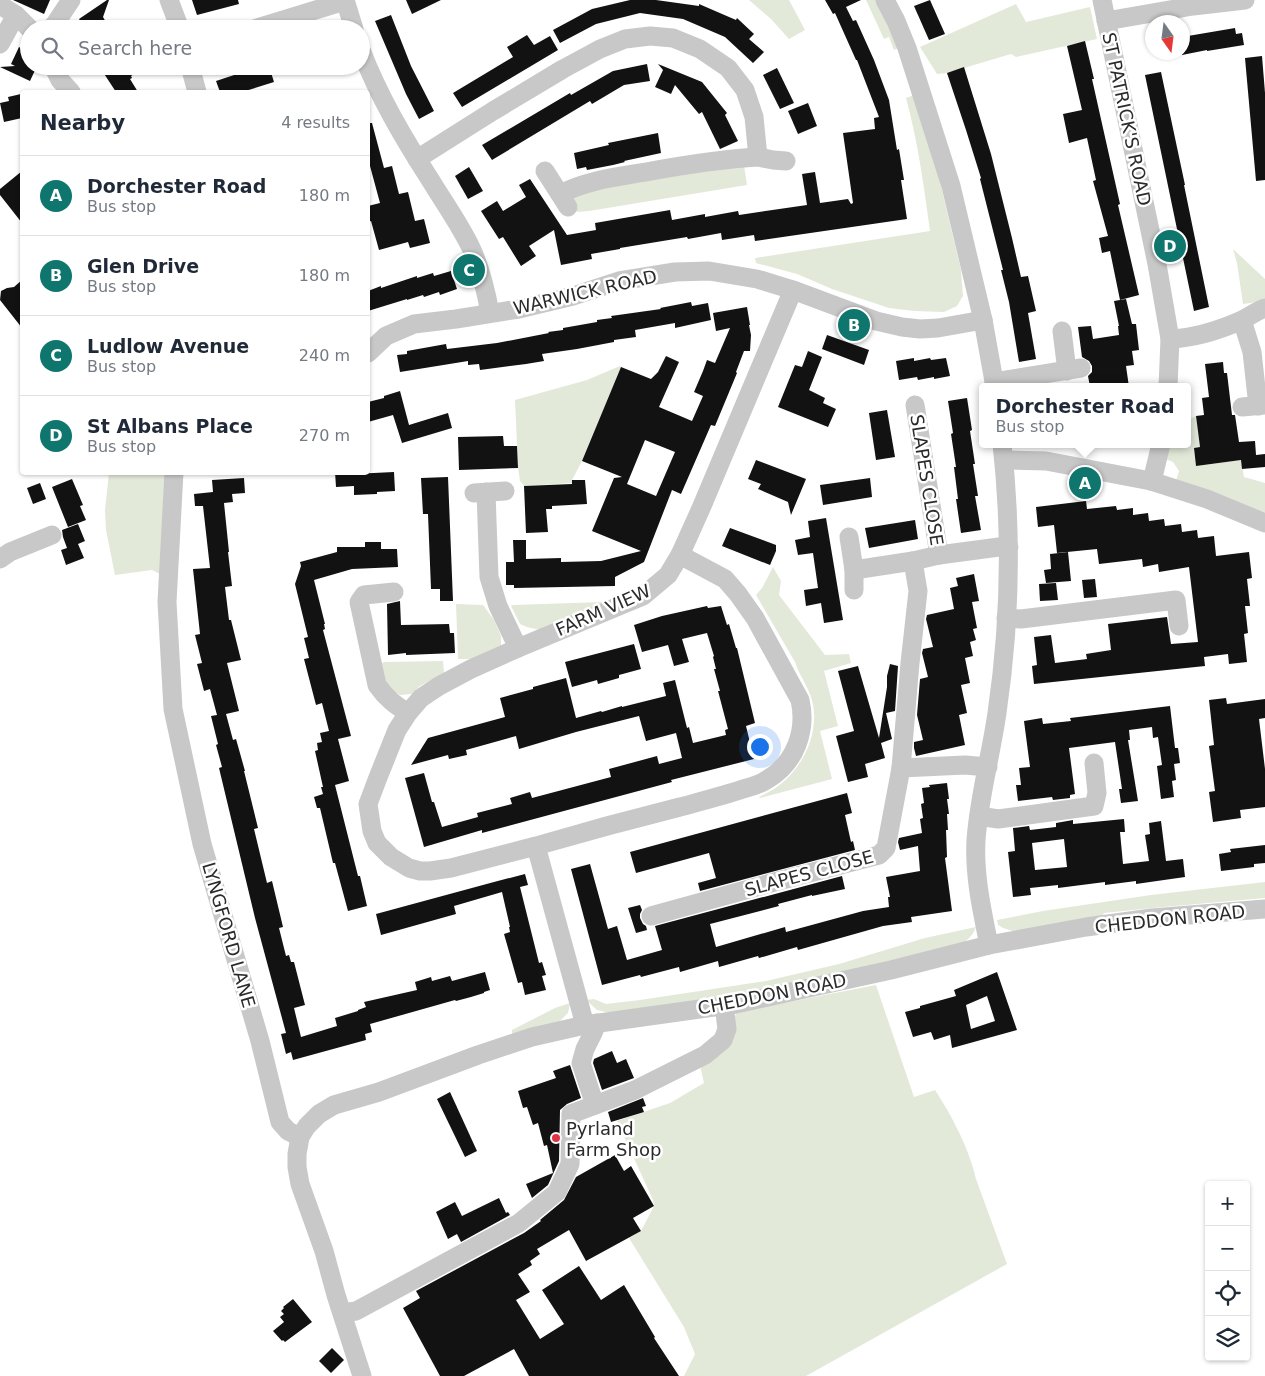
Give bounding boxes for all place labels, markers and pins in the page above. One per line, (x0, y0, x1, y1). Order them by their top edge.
pin: D (1154, 227, 1186, 265)
pin: C (453, 251, 485, 289)
pin: B (838, 306, 870, 344)
pin: A (1069, 464, 1101, 502)
place label: Pyrland Farm Shop (566, 1118, 661, 1160)
marker: Pyrland Farm Shop (550, 1132, 562, 1144)

